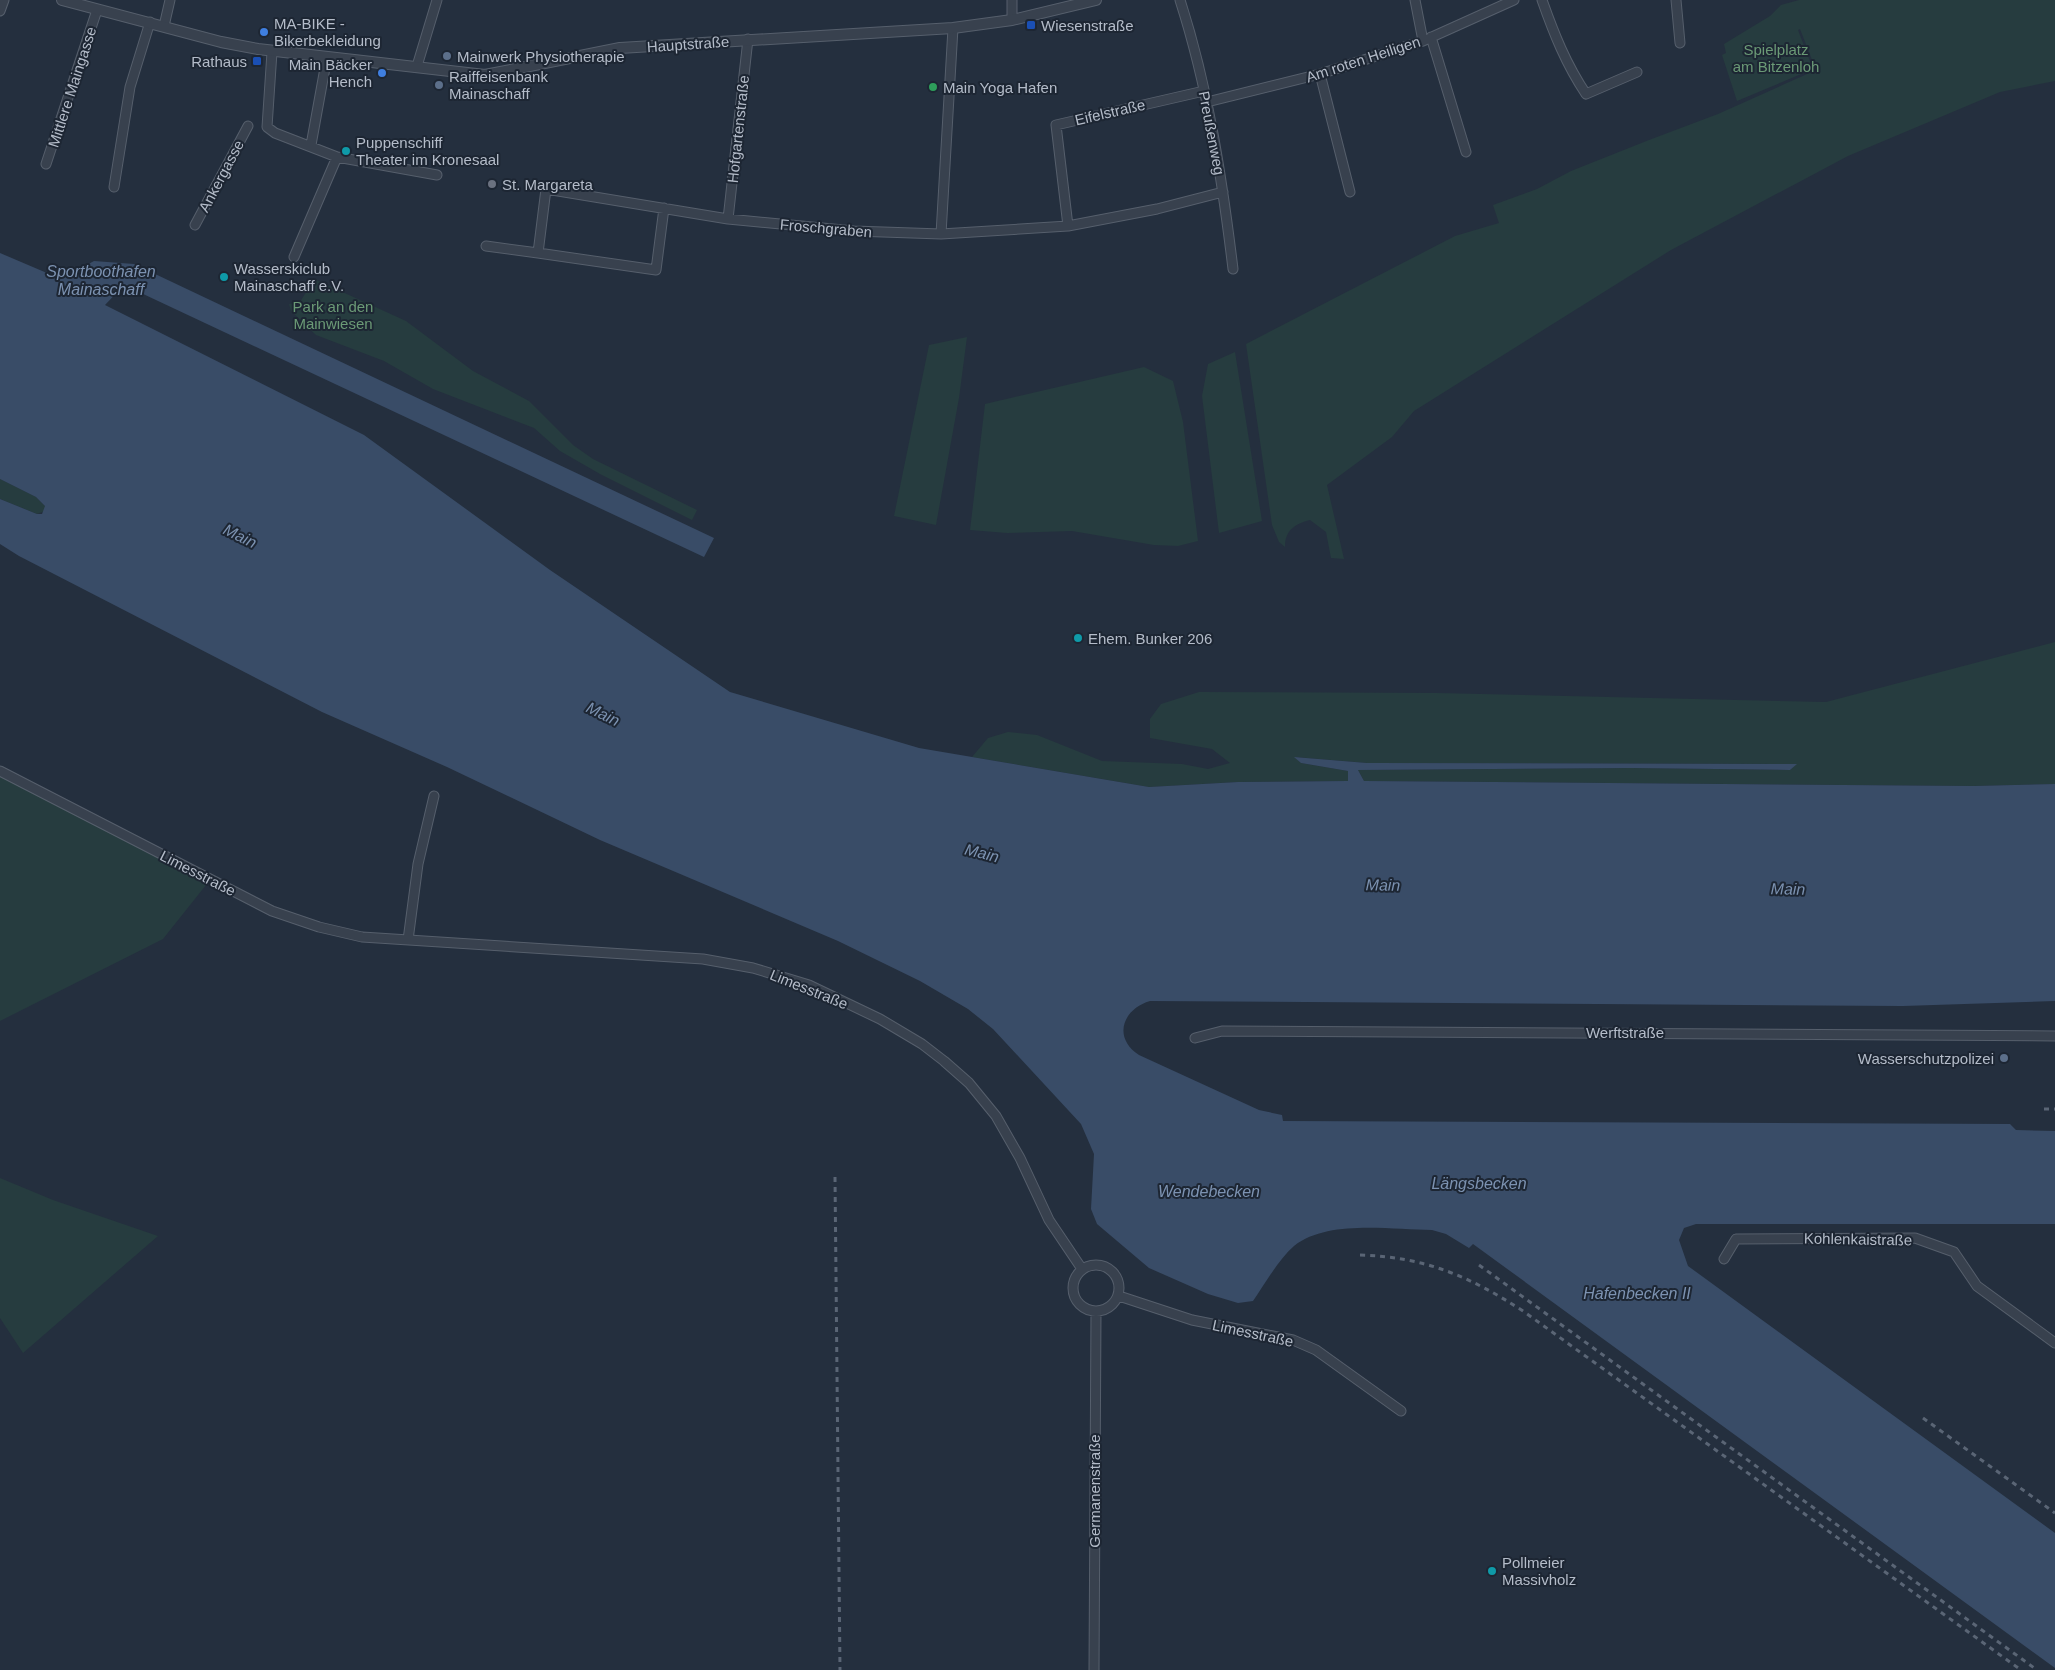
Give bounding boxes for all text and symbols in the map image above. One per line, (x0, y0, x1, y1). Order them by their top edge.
place label: MA-BIKE - Bikerbekleidung (274, 15, 381, 49)
place label: Wiesenstraße (1041, 17, 1134, 34)
marker: Wiesenstraße (1025, 19, 1037, 31)
street label: Mittlere Maingasse (44, 25, 100, 149)
marker: MA-BIKE - Bikerbekleidung (258, 26, 270, 38)
street label: Am roten Heiligen (1304, 32, 1422, 86)
street label: Hauptstraße (646, 33, 730, 55)
park label: Spielplatz am Bitzenloh (1733, 41, 1819, 75)
place label: Mainwerk Physiotherapie (457, 48, 625, 65)
marker: Mainwerk Physiotherapie (441, 50, 453, 62)
place label: Rathaus (191, 53, 247, 70)
marker: Rathaus (251, 55, 263, 67)
place label: Main Bäcker Hench (289, 56, 372, 90)
marker: Main Bäcker Hench (376, 67, 388, 79)
place label: Raiffeisenbank Mainaschaff (449, 68, 548, 102)
street label: Hofgartenstraße (724, 74, 752, 184)
marker: Raiffeisenbank Mainaschaff (433, 79, 445, 91)
place label: Main Yoga Hafen (943, 79, 1057, 96)
marker: Main Yoga Hafen (927, 81, 939, 93)
street label: Preußenweg (1196, 90, 1228, 176)
street label: Eifelstraße (1073, 96, 1147, 128)
place label: Puppenschiff Theater im Kronesaal (356, 134, 499, 168)
street label: Ankergasse (195, 137, 247, 215)
marker: Puppenschiff Theater im Kronesaal (340, 145, 352, 157)
place label: St. Margareta (502, 176, 594, 193)
marker: St. Margareta (486, 178, 498, 190)
street label: Froschgraben (779, 215, 873, 241)
place label: Wasserskiclub Mainaschaff e.V. (234, 260, 344, 294)
water label: Sportboothafen Mainaschaff (46, 263, 156, 298)
marker: Wasserskiclub Mainaschaff e.V. (218, 271, 230, 283)
park label: Park an den Mainwiesen (293, 298, 373, 332)
water label: Main (221, 521, 259, 551)
place label: Ehem. Bunker 206 (1088, 630, 1212, 647)
marker: Ehem. Bunker 206 (1072, 632, 1084, 644)
water label: Main (584, 699, 622, 729)
water label: Main (963, 841, 1001, 865)
street label: Limesstraße (157, 847, 239, 899)
water label: Main (1366, 876, 1401, 894)
water label: Main (1771, 880, 1806, 898)
street label: Limesstraße (768, 966, 850, 1012)
street label: Werftstraße (1586, 1024, 1664, 1041)
place label: Wasserschutzpolizei (1858, 1050, 1994, 1067)
marker: Wasserschutzpolizei (1998, 1052, 2010, 1064)
water label: Längsbecken (1431, 1175, 1527, 1192)
water label: Wendebecken (1158, 1183, 1260, 1200)
street label: Kohlenkaistraße (1804, 1230, 1912, 1248)
water label: Hafenbecken II (1583, 1285, 1691, 1302)
street label: Limesstraße (1211, 1316, 1295, 1350)
street label: Germanenstraße (1086, 1434, 1103, 1548)
place label: Pollmeier Massivholz (1502, 1554, 1576, 1588)
marker: Pollmeier Massivholz (1486, 1565, 1498, 1577)

